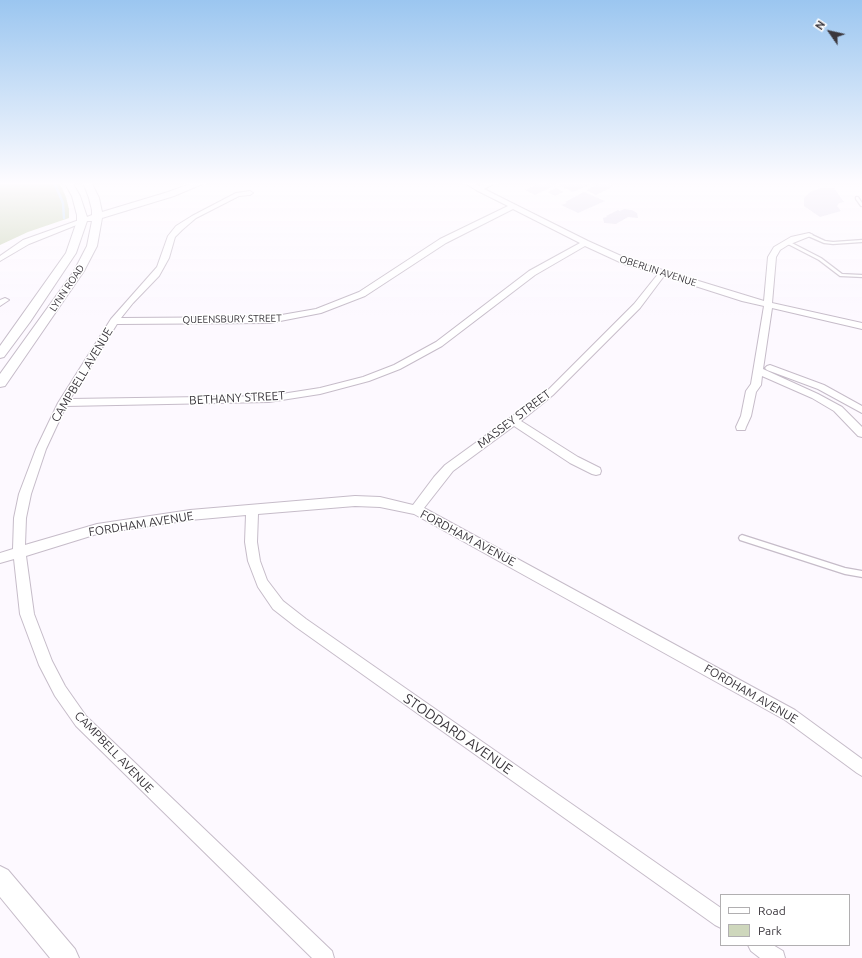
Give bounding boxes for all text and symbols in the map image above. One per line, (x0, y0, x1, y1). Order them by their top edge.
north arrow (810, 12, 850, 52)
text: N (813, 19, 827, 32)
street label: OBERLIN AVENUE (618, 253, 698, 289)
street label: LYNN ROAD (47, 262, 87, 314)
street label: QUEENSBURY STREET (182, 312, 282, 326)
street label: CAMPBELL AVENUE (48, 325, 116, 425)
street label: MASSEY STREET (475, 387, 553, 451)
street label: BETHANY STREET (189, 388, 285, 408)
street label: FORDHAM AVENUE (418, 507, 518, 569)
street label: FORDHAM AVENUE (88, 509, 194, 539)
street label: FORDHAM AVENUE (702, 661, 800, 727)
street label: STODDARD AVENUE (400, 690, 516, 778)
street label: CAMPBELL AVENUE (72, 708, 156, 796)
legend (720, 894, 850, 946)
text: Road (758, 904, 786, 917)
text: Park (758, 924, 782, 937)

